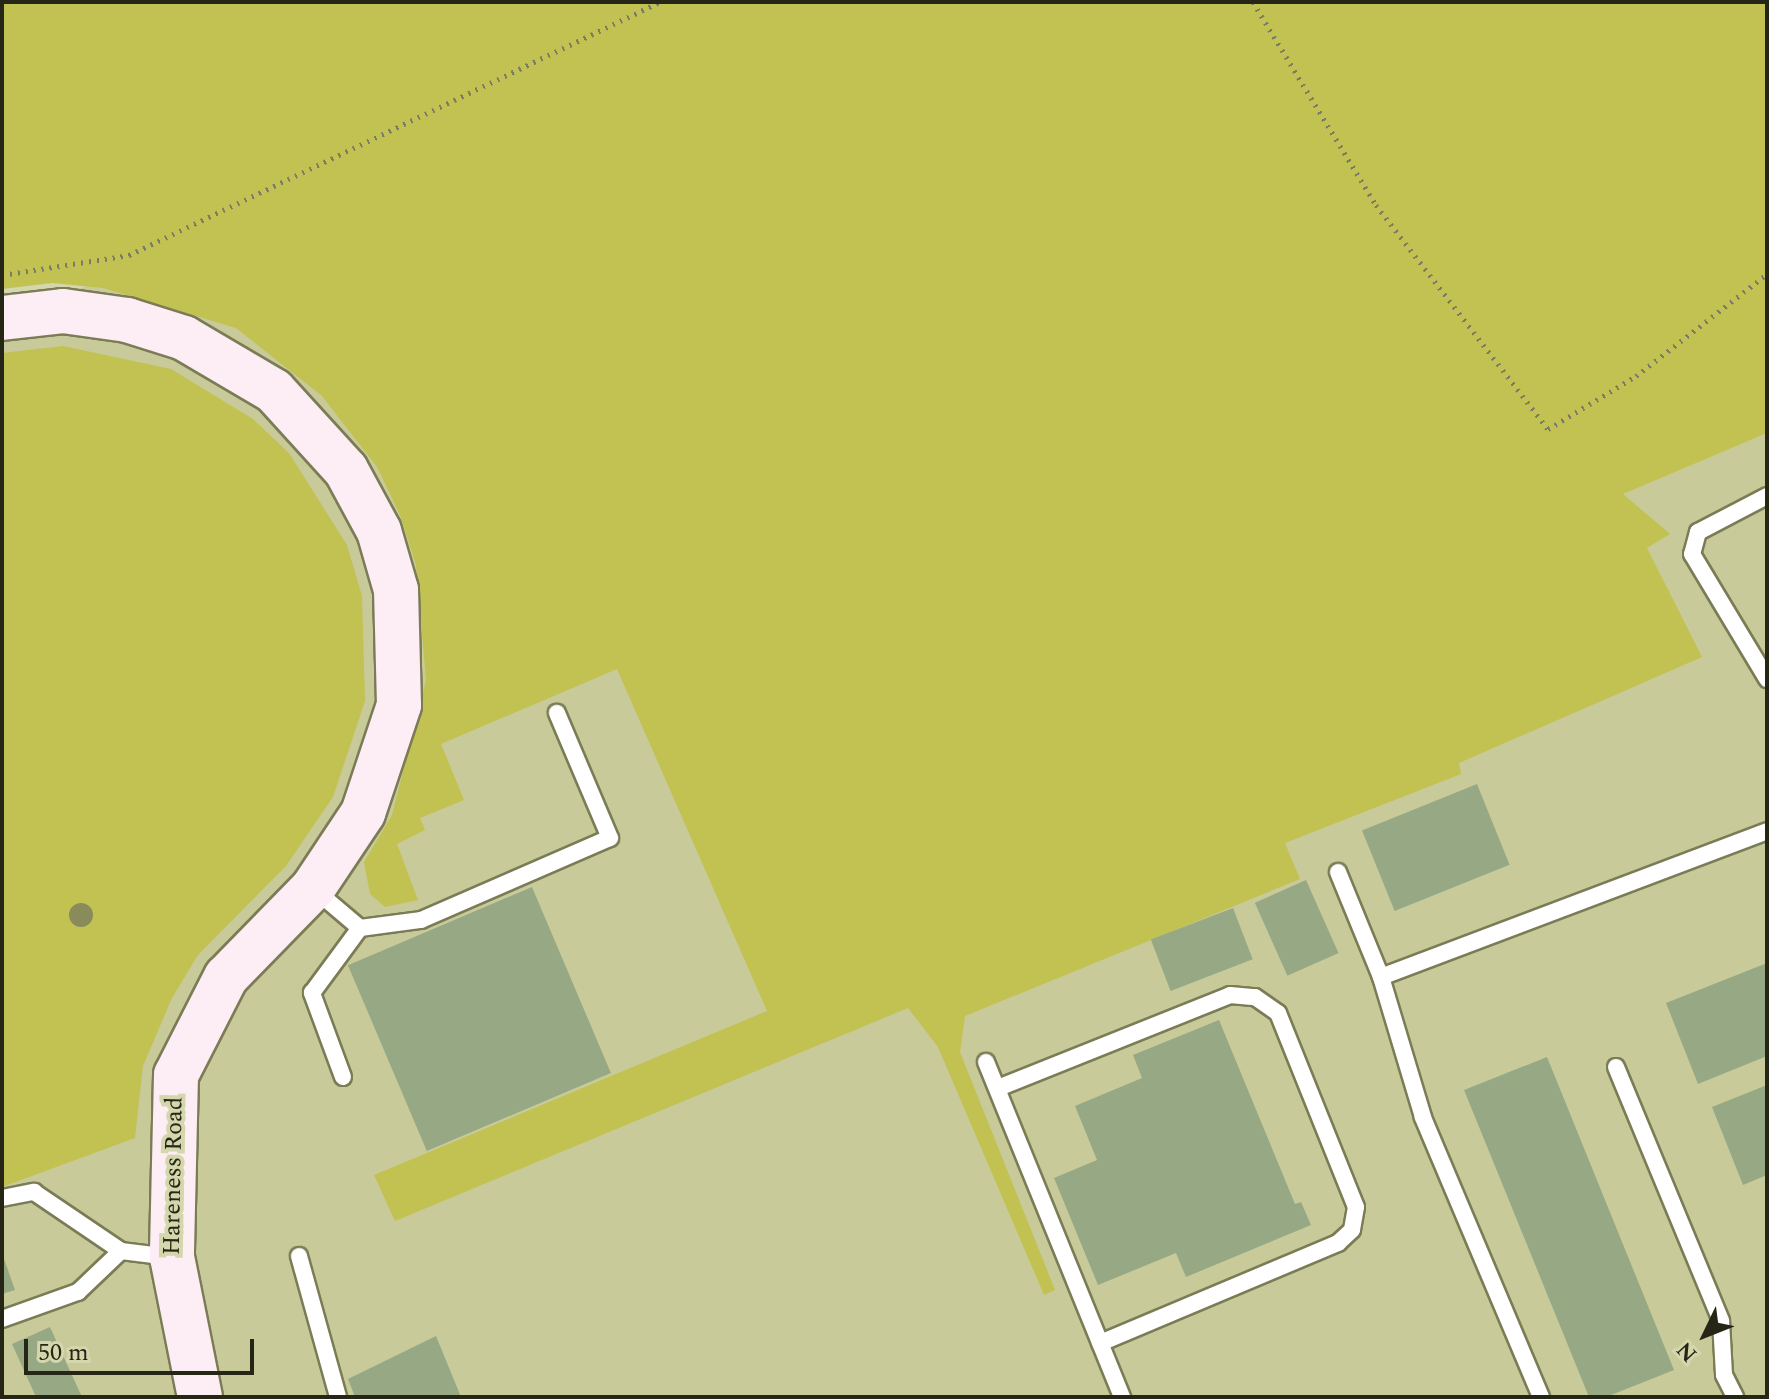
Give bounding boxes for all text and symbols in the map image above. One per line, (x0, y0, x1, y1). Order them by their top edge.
street label: Hareness Road (158, 1097, 190, 1255)
north arrow (1665, 1295, 1745, 1375)
scale bar (28, 1323, 258, 1373)
text: N (1669, 1334, 1705, 1370)
text: 50 m (38, 1335, 89, 1371)

